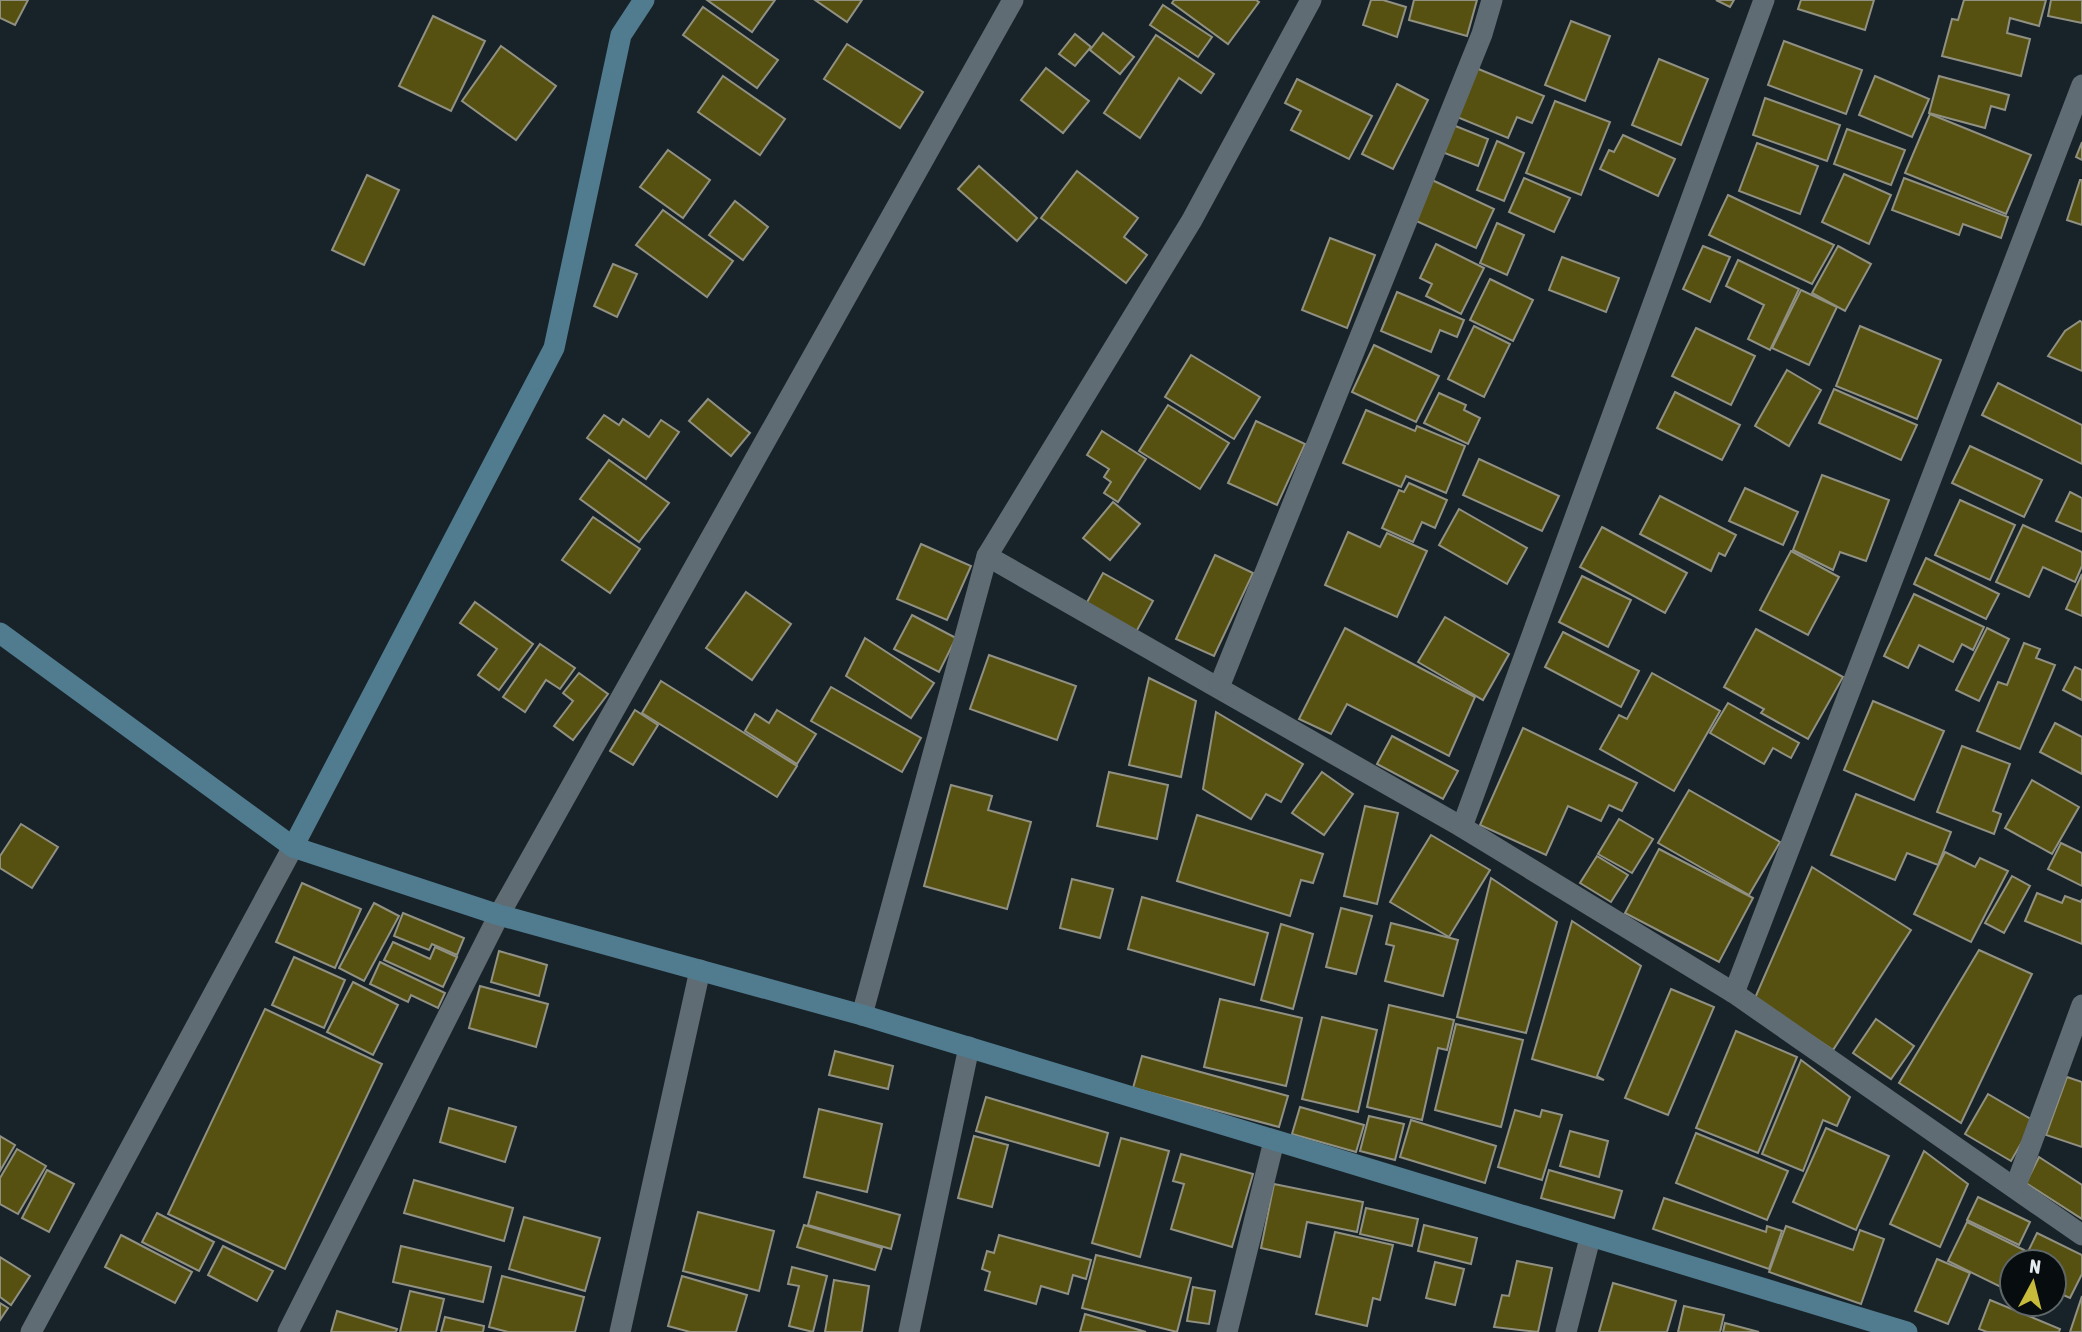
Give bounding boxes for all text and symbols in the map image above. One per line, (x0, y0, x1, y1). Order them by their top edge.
north arrow (1998, 1248, 2068, 1318)
text: N (2028, 1255, 2042, 1278)

